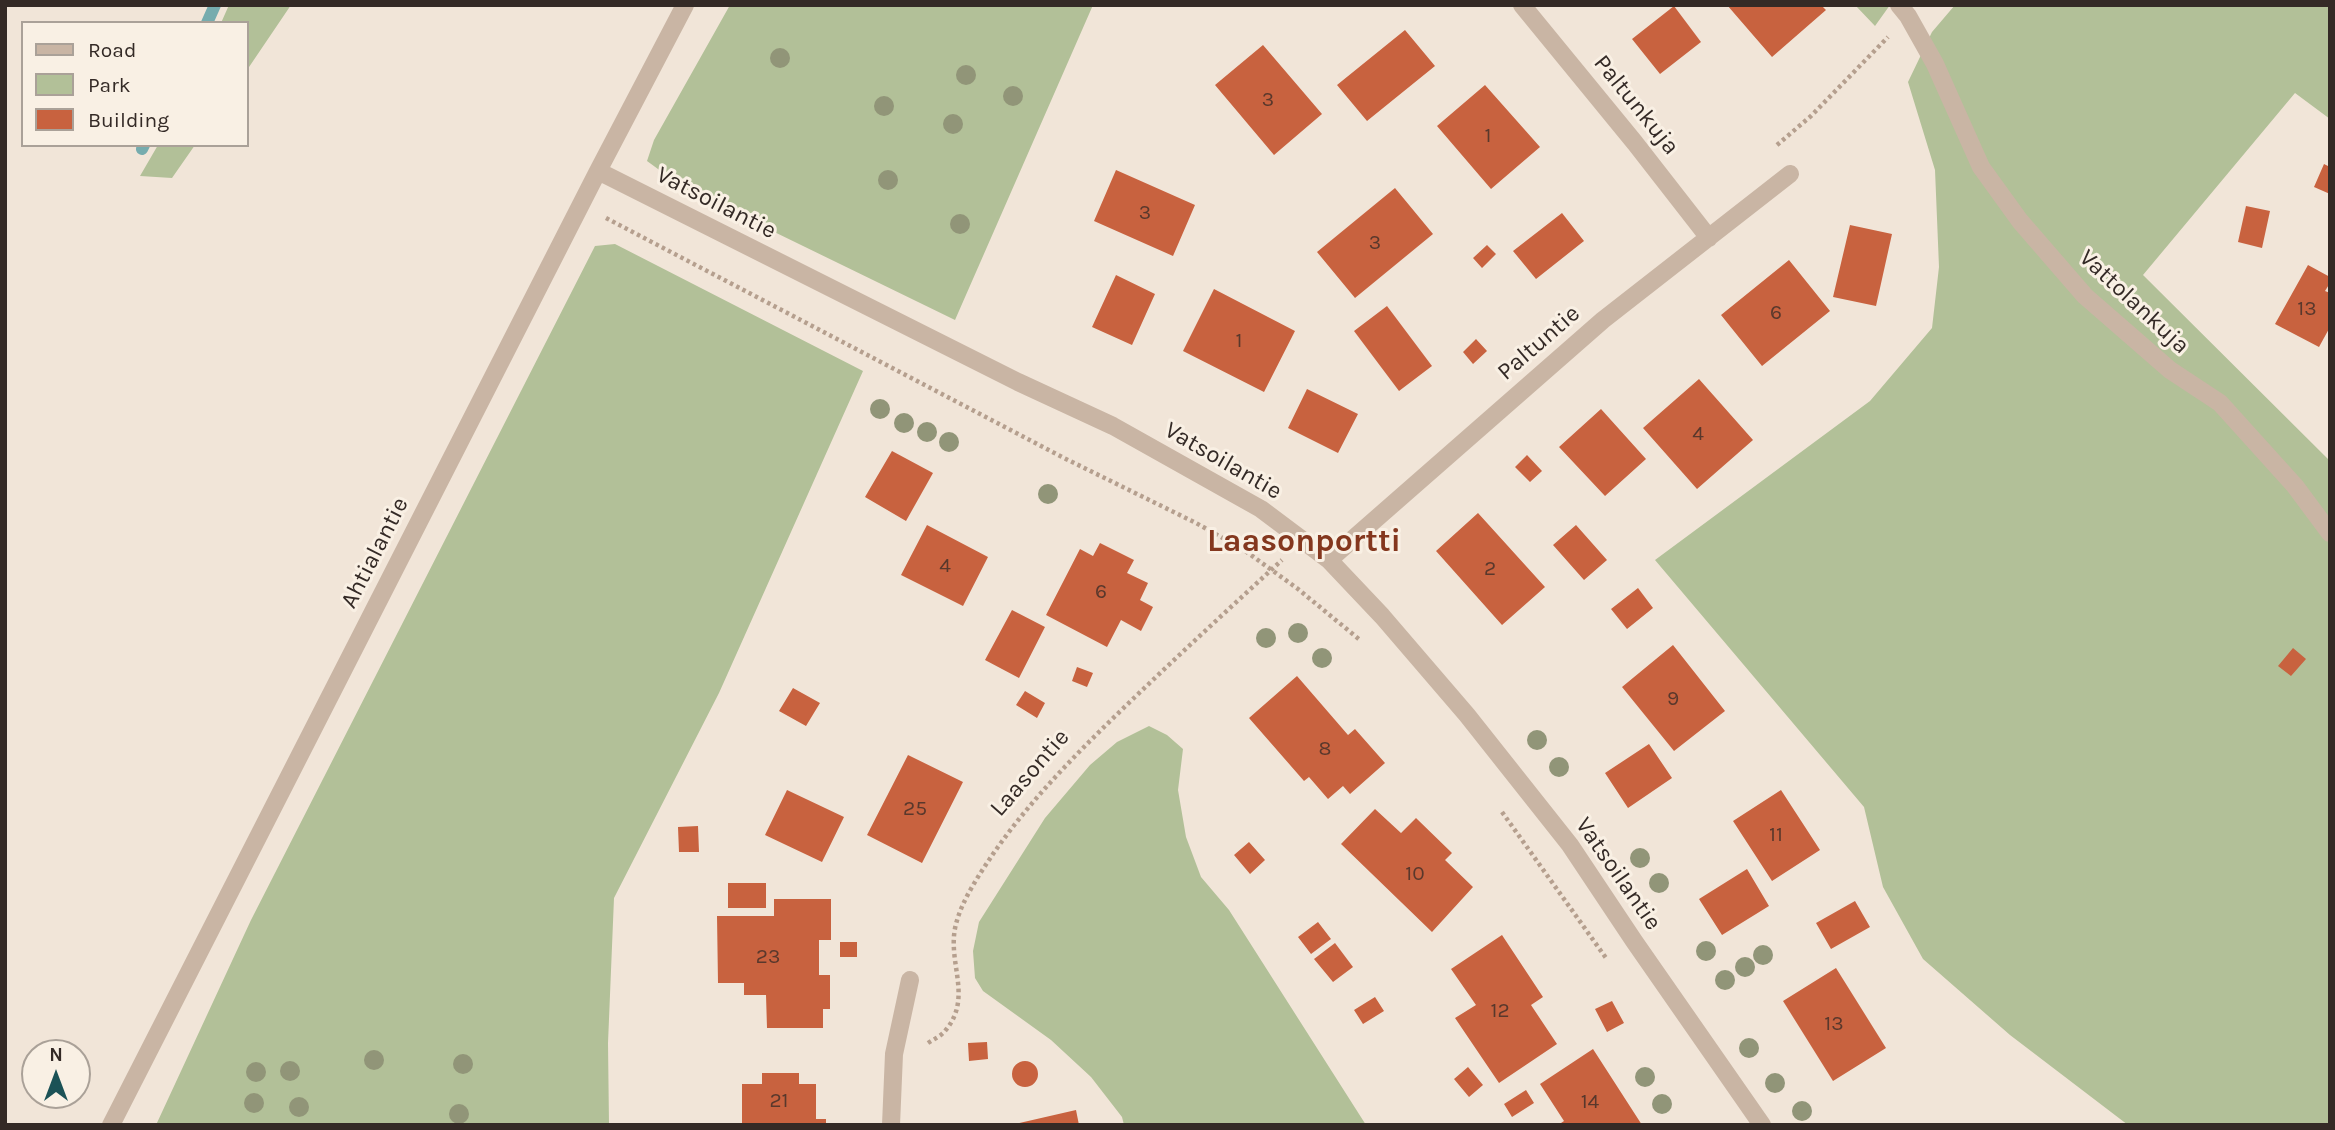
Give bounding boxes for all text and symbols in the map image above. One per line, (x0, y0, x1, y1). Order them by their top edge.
legend (21, 21, 248, 147)
text: Road (88, 38, 136, 62)
street label: Paltunkuja (1587, 49, 1685, 161)
text: Park (88, 73, 131, 97)
house number: 3 (1262, 87, 1274, 113)
text: Building (88, 108, 169, 132)
house number: 1 (1485, 123, 1491, 149)
street label: Vatsoilantie (651, 160, 781, 246)
house number: 3 (1139, 200, 1151, 226)
house number: 3 (1369, 230, 1381, 256)
street label: Vattolankuja (2073, 244, 2195, 360)
house number: 13 (2297, 296, 2317, 322)
street label: Paltuntie (1492, 299, 1586, 387)
house number: 6 (1770, 300, 1782, 326)
house number: 1 (1236, 328, 1242, 354)
street label: Vatsoilantie (1159, 416, 1287, 506)
house number: 4 (1692, 421, 1704, 447)
street label: Ahtialantie (335, 493, 415, 613)
district label: Laasonportti (1207, 523, 1401, 561)
house number: 4 (939, 553, 951, 579)
house number: 2 (1484, 556, 1496, 582)
house number: 6 (1095, 579, 1107, 605)
house number: 9 (1667, 686, 1679, 712)
street label: Laasontie (984, 723, 1076, 823)
house number: 8 (1319, 736, 1331, 762)
house number: 25 (903, 796, 927, 822)
street label: Vatsoilantie (1569, 812, 1667, 936)
house number: 11 (1769, 822, 1783, 848)
house number: 10 (1405, 861, 1425, 887)
house number: 23 (756, 944, 780, 970)
house number: 12 (1490, 998, 1510, 1024)
house number: 13 (1824, 1011, 1844, 1037)
north arrow (21, 1039, 91, 1109)
text: N (49, 1044, 63, 1066)
house number: 21 (769, 1088, 789, 1114)
house number: 14 (1581, 1089, 1599, 1115)

